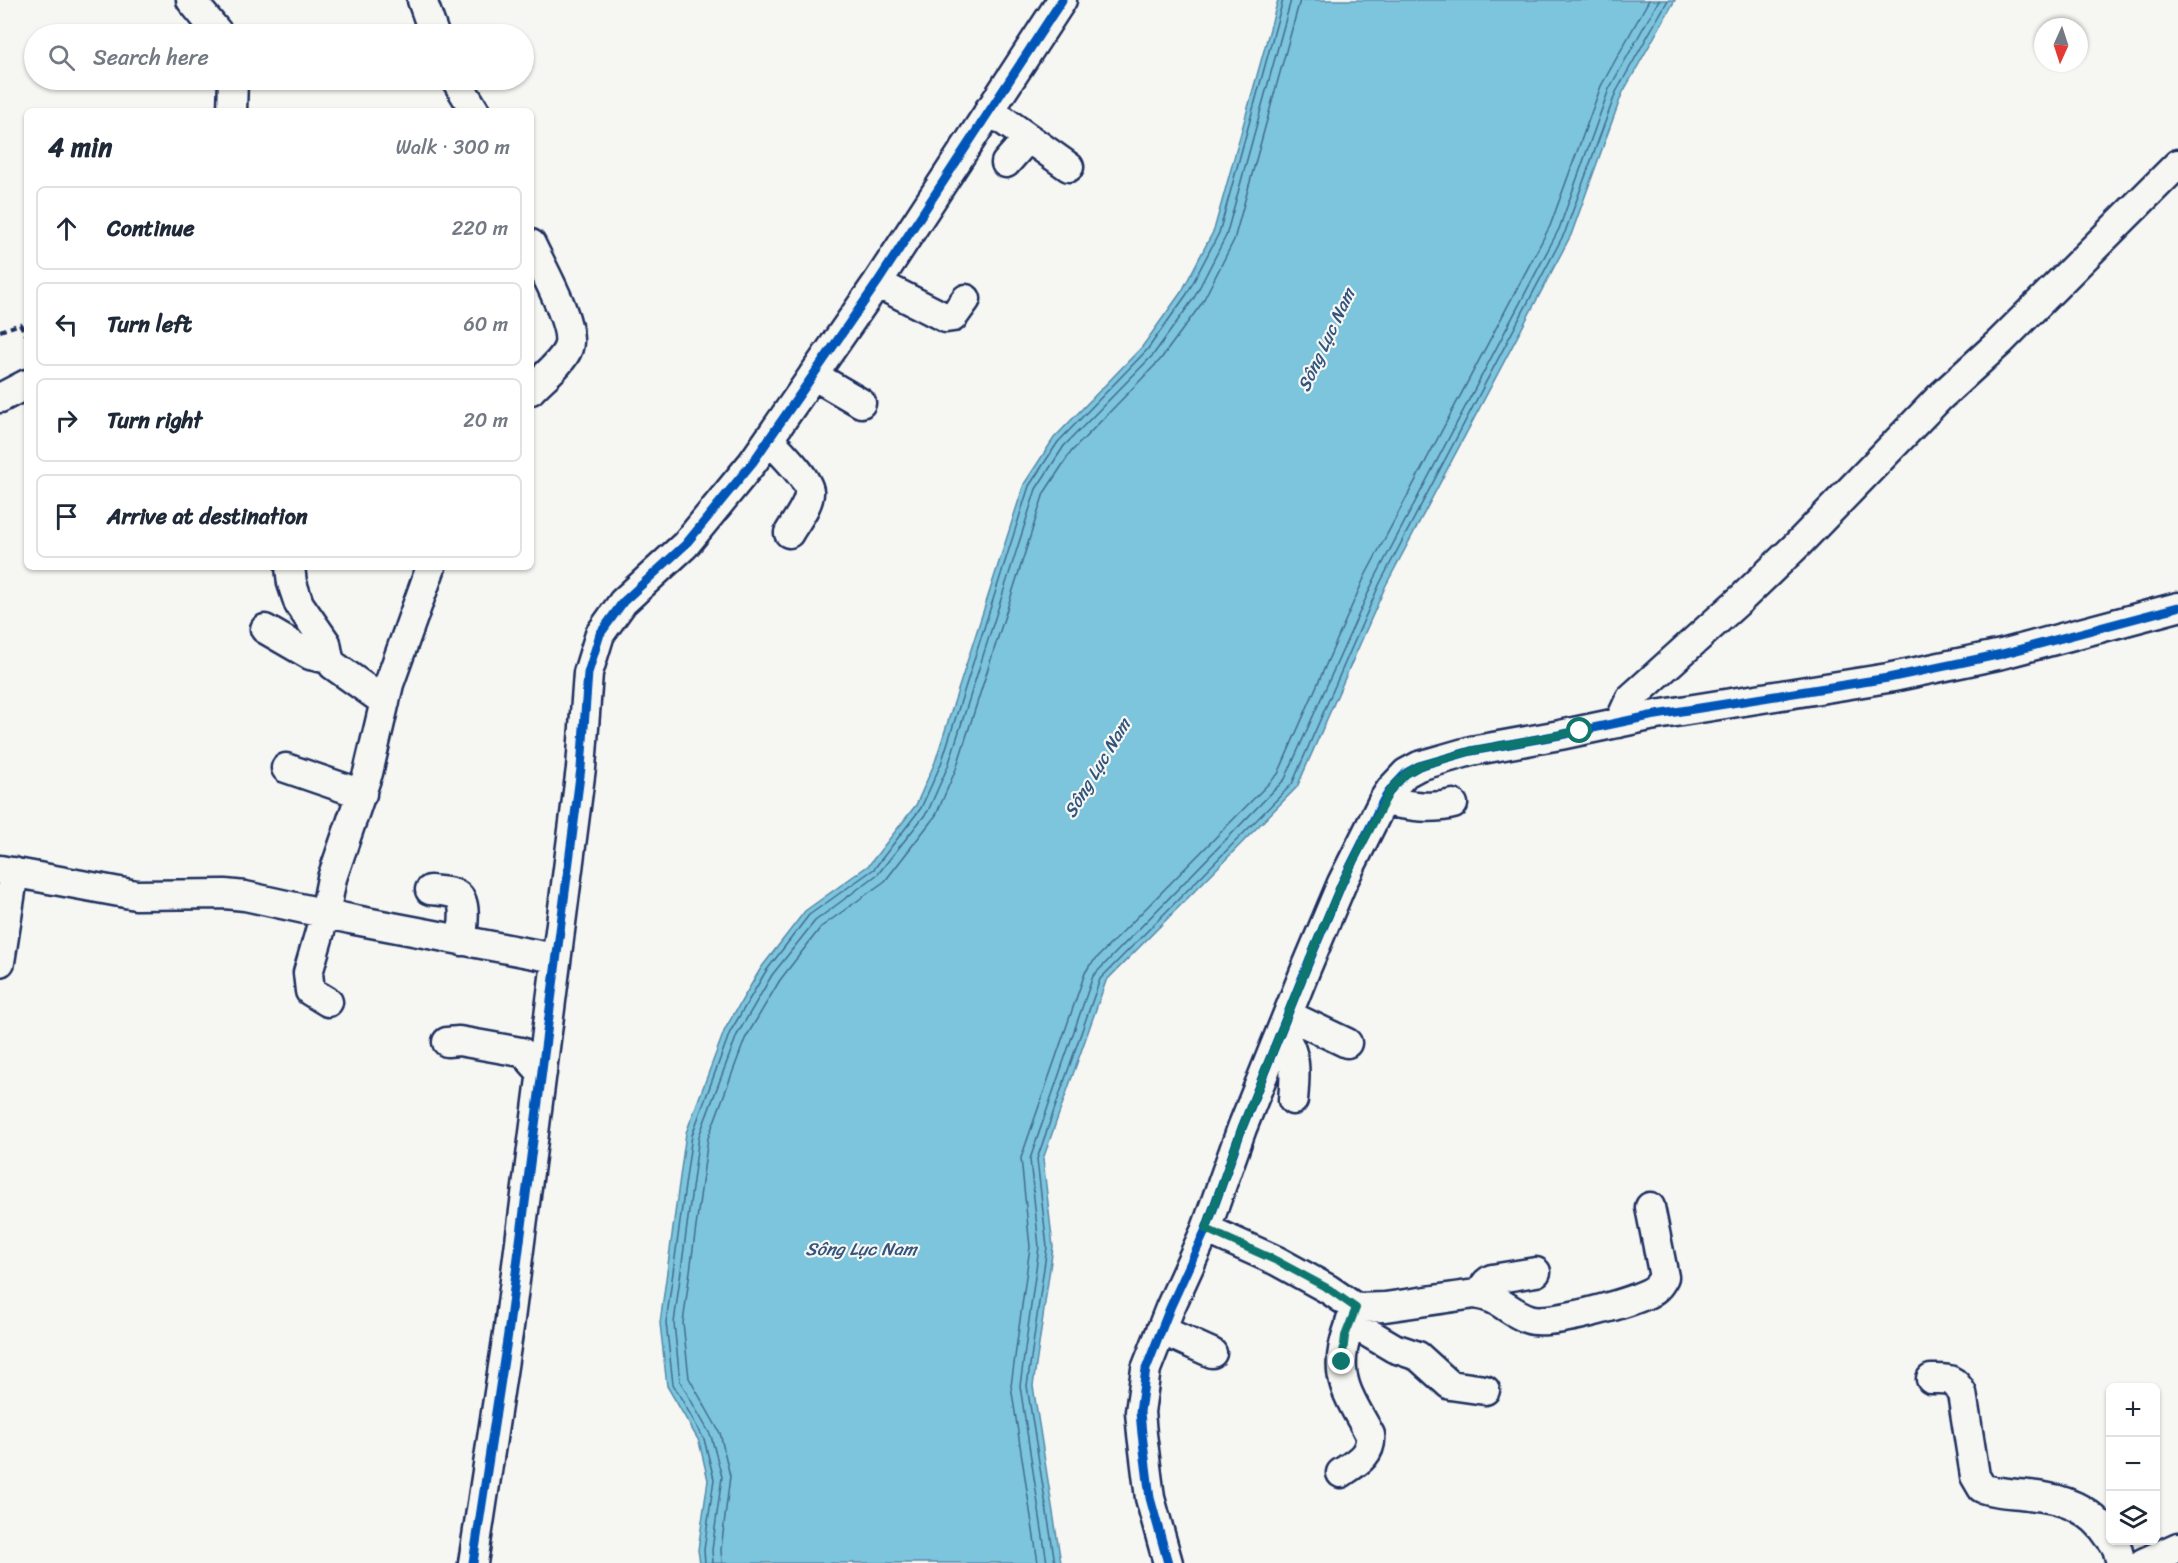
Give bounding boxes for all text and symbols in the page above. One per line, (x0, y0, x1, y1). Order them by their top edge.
north arrow (2034, 18, 2088, 72)
search box (24, 24, 534, 90)
text: Search here (93, 38, 209, 77)
icon: search (45, 41, 78, 74)
text: 4 min (48, 124, 112, 170)
text: Walk · 300 m (396, 130, 510, 165)
text: Continue (107, 209, 195, 248)
text: 220 m (452, 211, 508, 246)
icon: ahead (50, 212, 83, 245)
water label: Sông Lục Nam (1288, 281, 1365, 397)
text: Turn left (107, 305, 192, 344)
text: 60 m (463, 307, 508, 342)
icon: left (50, 308, 83, 341)
text: Turn right (107, 401, 202, 440)
text: 20 m (463, 403, 508, 438)
icon: right (50, 404, 83, 437)
text: Arrive at destination (107, 497, 308, 536)
icon: arrive (50, 500, 83, 533)
water label: Sông Lục Nam (1055, 710, 1140, 824)
route start (1566, 717, 1592, 743)
water label: Sông Lục Nam (805, 1233, 919, 1265)
route end (1328, 1348, 1354, 1374)
map controls (2106, 1383, 2160, 1545)
button: + (2106, 1383, 2160, 1437)
button: − (2106, 1437, 2160, 1491)
button: layers (2106, 1491, 2160, 1545)

